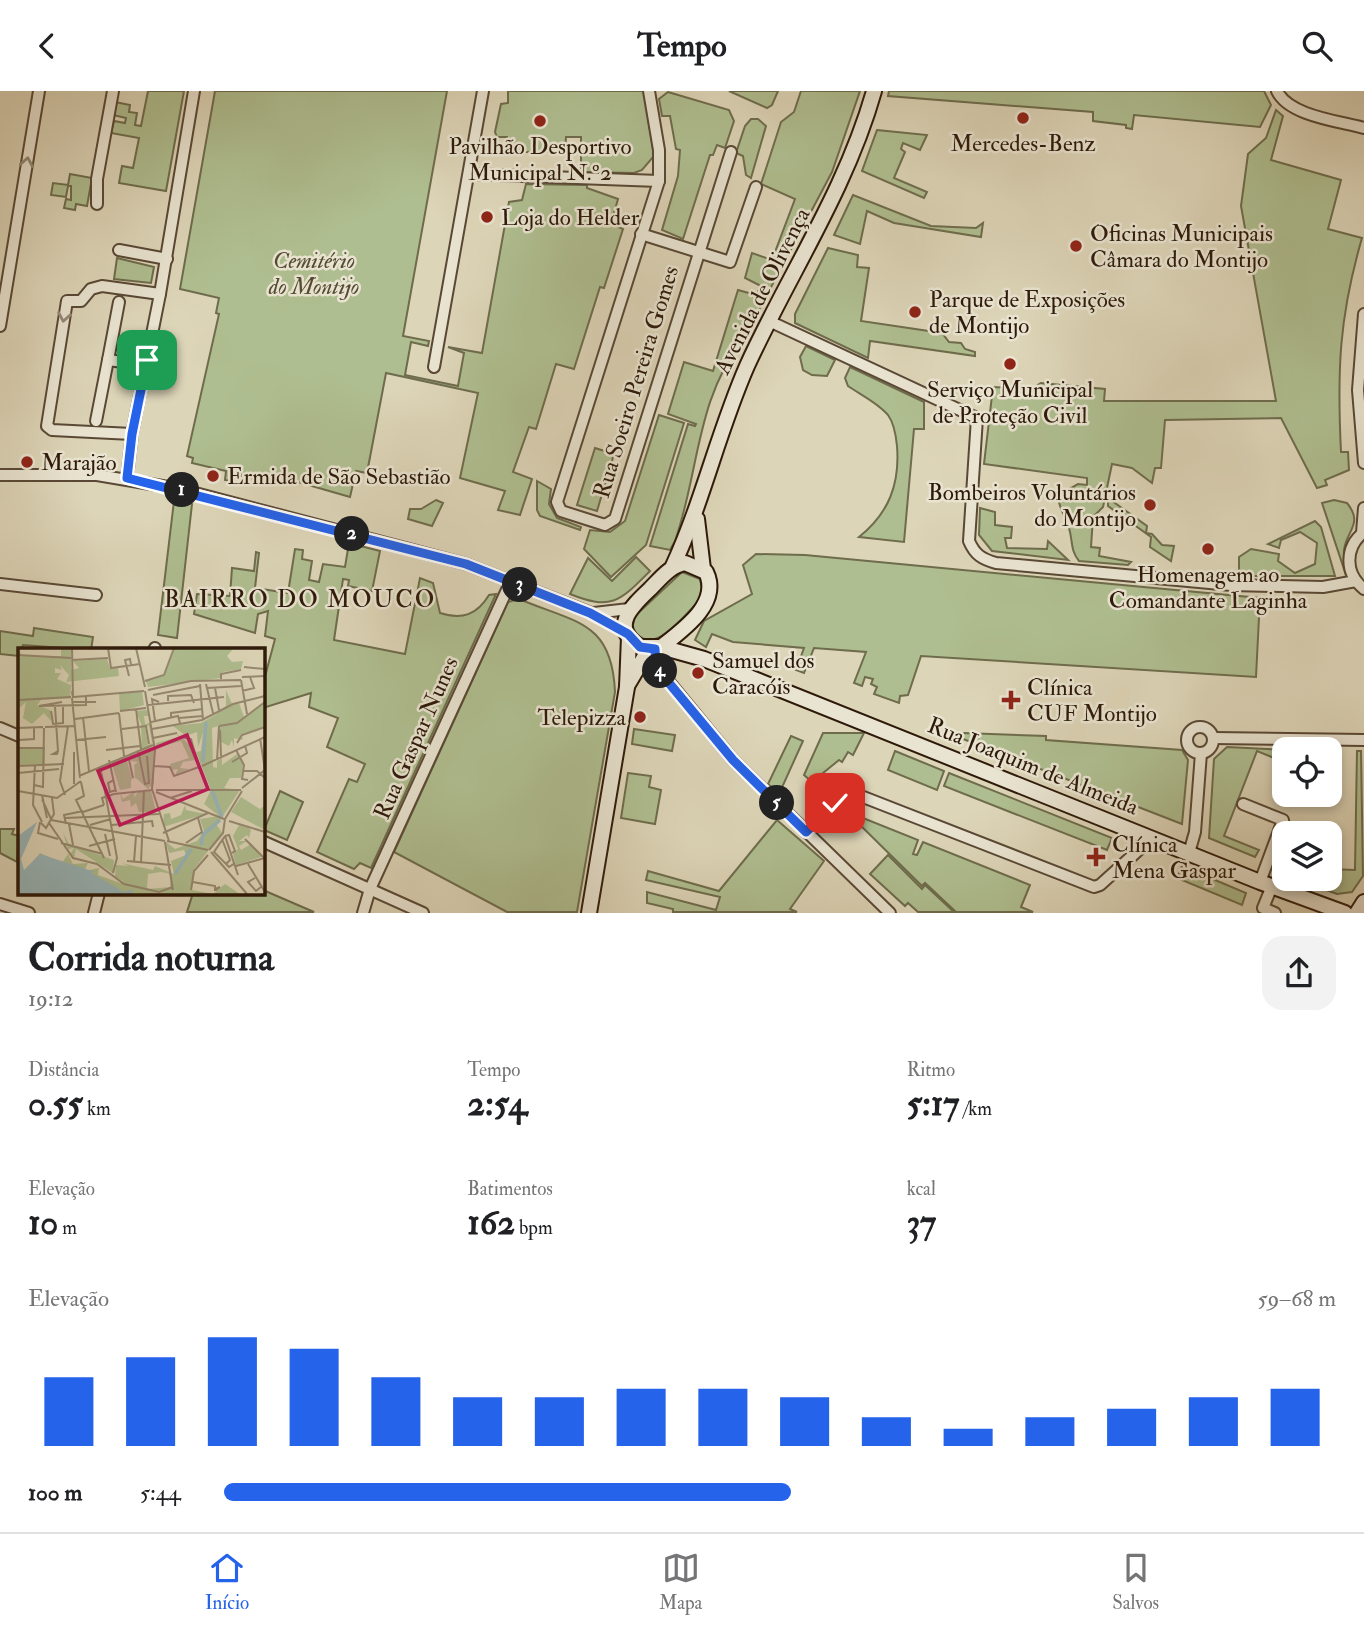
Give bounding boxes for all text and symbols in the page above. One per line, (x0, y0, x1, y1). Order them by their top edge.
text: Tempo (637, 26, 727, 66)
icon: back (28, 27, 66, 65)
icon: search (1298, 27, 1336, 65)
marker: Mercedes-Benz (1015, 110, 1031, 126)
marker: Pavilhão Desportivo Municipal N.º2 (532, 113, 548, 129)
place label: Mercedes-Benz (950, 129, 1096, 158)
place label: Pavilhão Desportivo Municipal N.º2 (448, 132, 632, 188)
one-way arrow (19, 156, 34, 168)
street label: Avenida de Olivença (707, 202, 817, 380)
place label: Loja do Helder (501, 203, 640, 232)
marker: Loja do Helder (479, 209, 495, 225)
place label: Oficinas Municipais Câmara do Montijo (1090, 219, 1273, 274)
marker: Oficinas Municipais Câmara do Montijo (1068, 238, 1084, 254)
park label: Cemitério do Montijo (268, 246, 359, 301)
street label: Rua Soeiro Pereira Gomes (587, 262, 685, 502)
place label: Parque de Exposições de Montijo (929, 285, 1125, 340)
marker: Parque de Exposições de Montijo (907, 304, 923, 320)
one-way arrow (57, 311, 72, 323)
pin (117, 330, 177, 390)
icon: arrive (128, 341, 166, 379)
marker: Serviço Municipal de Proteção Civil (1002, 356, 1018, 372)
place label: Serviço Municipal de Proteção Civil (927, 375, 1093, 430)
place label: Marajão (41, 448, 116, 477)
marker: Marajão (19, 454, 35, 470)
place label: Ermida de São Sebastião (227, 462, 451, 491)
marker: Ermida de São Sebastião (205, 468, 221, 484)
pin: 1 (164, 473, 200, 507)
text: 1 (178, 477, 185, 501)
place label: Bombeiros Voluntários do Montijo (928, 478, 1136, 533)
marker: Bombeiros Voluntários do Montijo (1142, 497, 1158, 513)
pin: 2 (334, 517, 370, 551)
text: 2 (347, 521, 356, 545)
marker: Homenagem ao Comandante Laginha (1200, 541, 1216, 557)
place label: Homenagem ao Comandante Laginha (1109, 560, 1308, 615)
pin: 3 (503, 567, 538, 603)
text: 3 (516, 572, 523, 596)
district label: BAIRRO DO MOUCO (164, 584, 436, 615)
place label: Samuel dos Caracóis (712, 646, 815, 701)
inset map (18, 648, 264, 895)
street label: Rua Gaspar Nunes (367, 652, 466, 824)
pin: 4 (642, 653, 678, 689)
text: 4 (654, 658, 665, 682)
marker: Samuel dos Caracóis (690, 665, 706, 681)
place label: Clínica CUF Montijo (1027, 673, 1157, 728)
marker: Clínica CUF Montijo (1001, 690, 1021, 710)
place label: Telepizza (537, 703, 627, 733)
marker: Telepizza (632, 709, 648, 725)
street label: Rua Joaquim de Almeida (923, 710, 1143, 822)
map controls (1272, 737, 1342, 891)
button: locate (1272, 737, 1342, 807)
pin (805, 773, 865, 833)
icon: check (816, 784, 854, 822)
pin: 5 (760, 785, 794, 821)
text: 5 (772, 790, 781, 814)
button: layers (1272, 821, 1342, 891)
place label: Clínica Mena Gaspar (1112, 830, 1236, 886)
marker: Clínica Mena Gaspar (1086, 847, 1106, 867)
text: Corrida noturna (28, 934, 274, 982)
button: share (1262, 936, 1336, 1010)
text: 19:12 (28, 984, 73, 1013)
text: Distância (28, 1058, 99, 1082)
text: Tempo (467, 1058, 520, 1082)
text: Ritmo (907, 1058, 955, 1082)
text: 0.55 (28, 1082, 83, 1126)
text: 2:54 (467, 1082, 527, 1126)
text: 5:17 (907, 1082, 959, 1126)
text: km (83, 1097, 111, 1121)
text: /km (959, 1097, 992, 1121)
text: Elevação (28, 1177, 95, 1201)
text: Batimentos (467, 1177, 553, 1201)
text: kcal (907, 1177, 936, 1201)
text: 10 (28, 1201, 58, 1245)
text: 162 (467, 1201, 515, 1245)
text: 37 (907, 1201, 936, 1245)
text: m (58, 1216, 77, 1240)
text: bpm (515, 1216, 553, 1240)
text: Elevação (28, 1284, 109, 1313)
text: 59–68 m (1257, 1284, 1336, 1313)
text: 100 m (28, 1478, 82, 1507)
text: 5:44 (140, 1478, 181, 1507)
tab: Início (205, 1549, 249, 1615)
tab: Mapa (659, 1549, 702, 1615)
tab: Salvos (1112, 1549, 1159, 1615)

